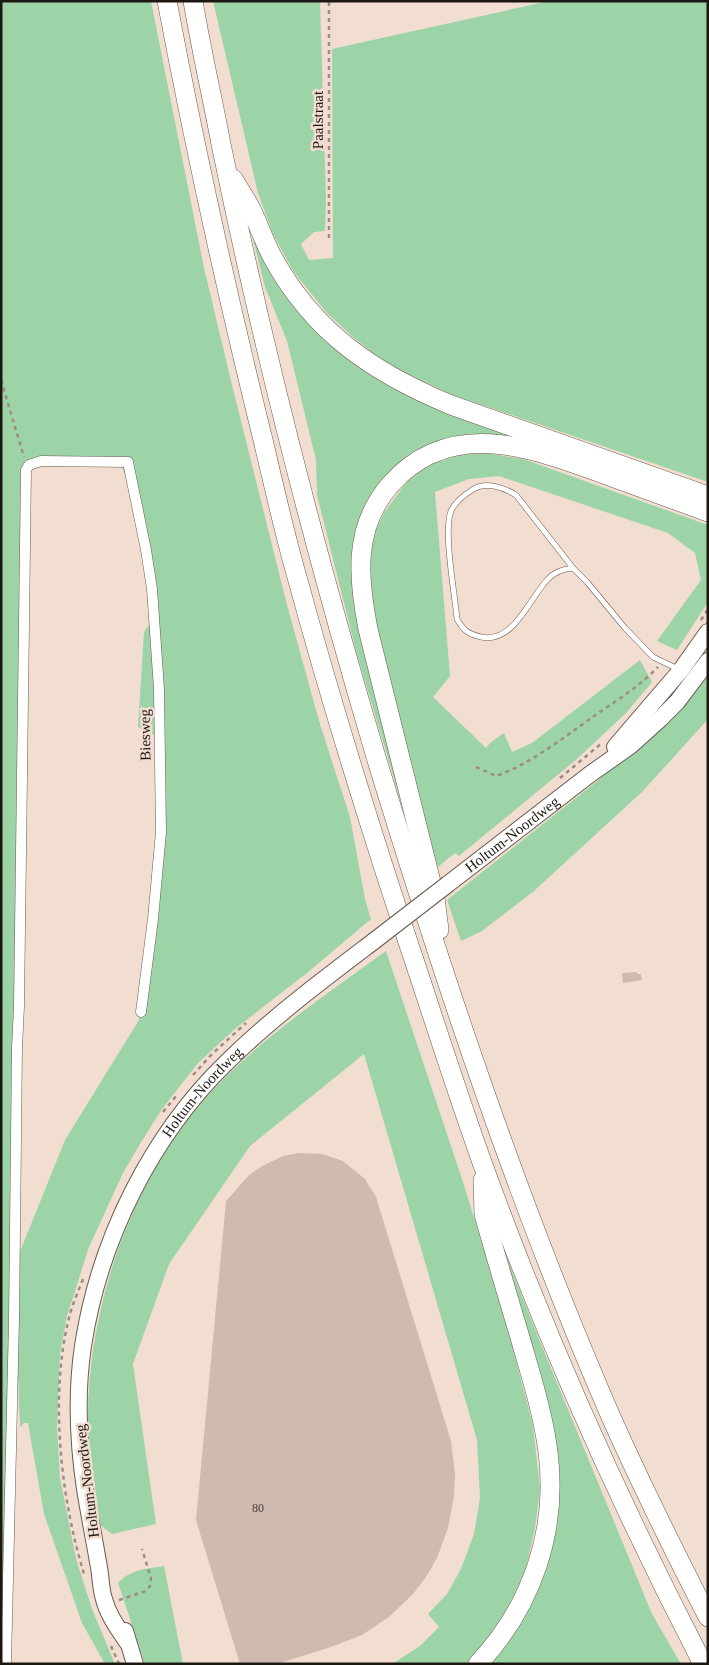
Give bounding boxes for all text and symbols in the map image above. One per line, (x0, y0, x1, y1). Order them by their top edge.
street label: Paalstraat (310, 90, 326, 149)
street label: Biesweg (137, 709, 153, 761)
street label: Holtum-Noordweg (462, 793, 563, 876)
street label: Holtum-Noordweg (159, 1043, 246, 1140)
street label: Holtum-Noordweg (72, 1423, 102, 1539)
house number: 80 (252, 1501, 264, 1515)

